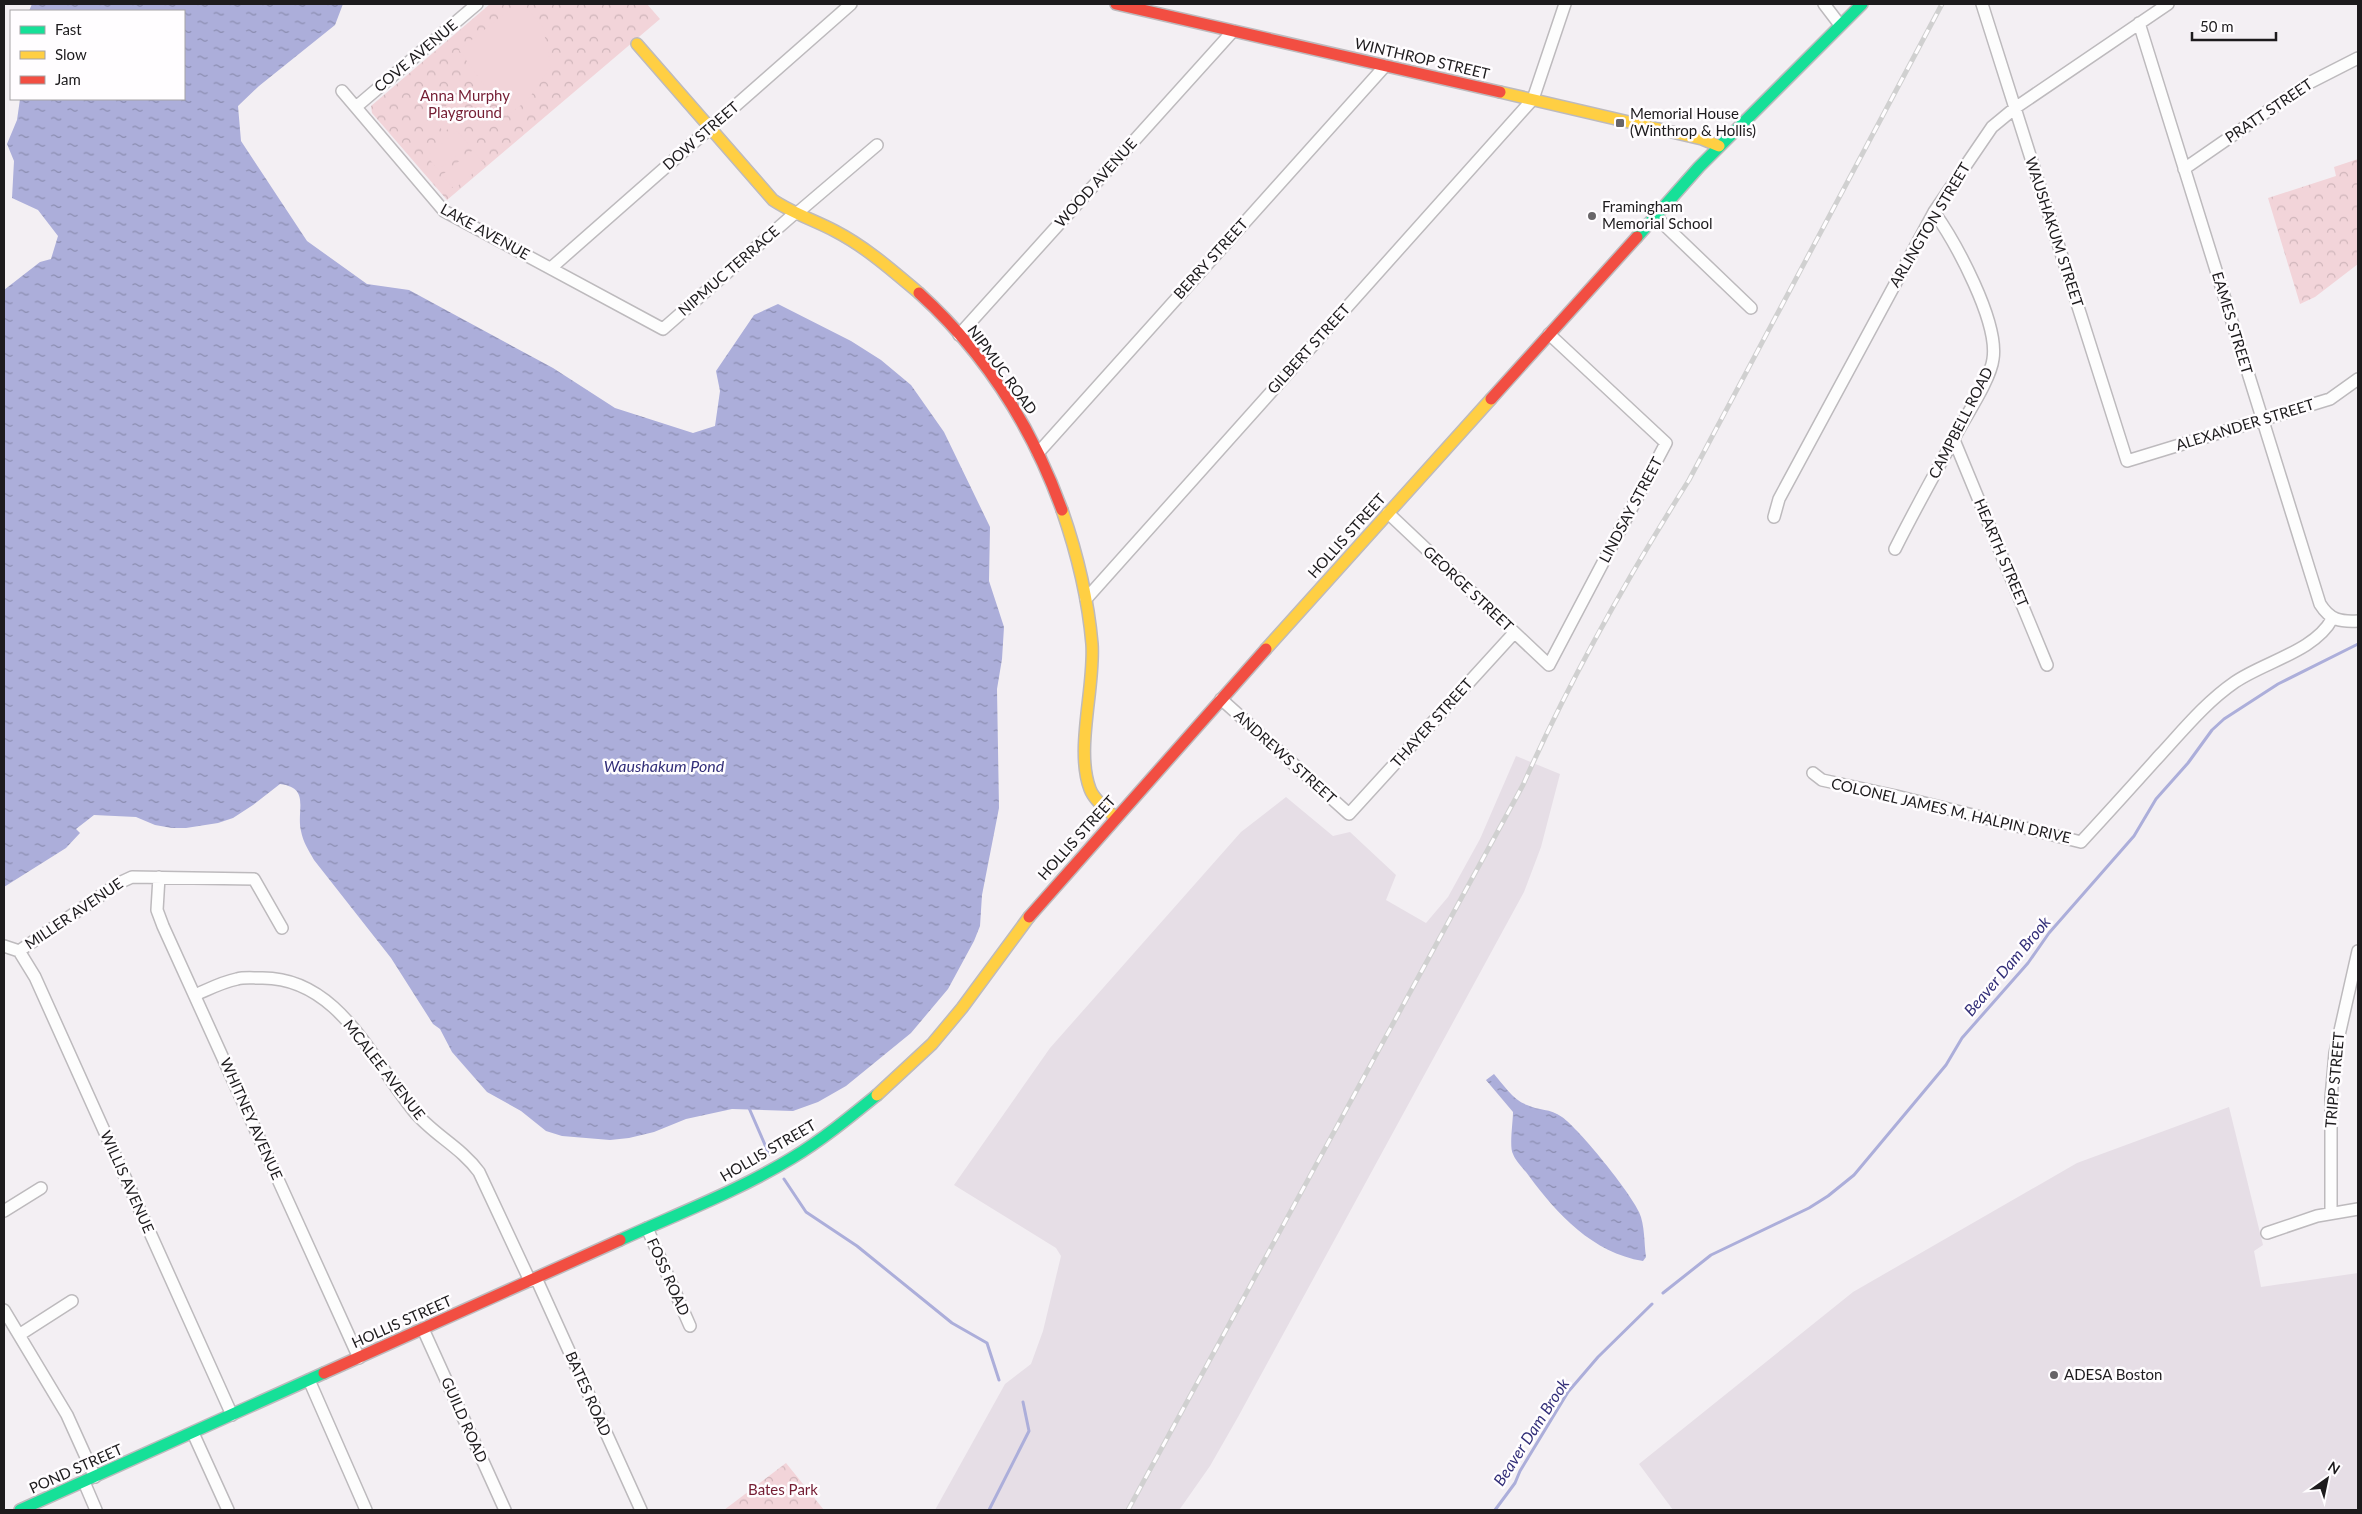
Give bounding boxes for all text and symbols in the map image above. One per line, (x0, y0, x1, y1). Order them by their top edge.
legend (10, 10, 185, 100)
scale bar (2192, 10, 2276, 42)
street label: COVE AVENUE (370, 15, 461, 95)
text: 50 m (2200, 17, 2234, 35)
text: Fast (55, 20, 82, 38)
street label: WINTHROP STREET (1353, 34, 1492, 82)
text: Slow (55, 45, 87, 63)
text: Jam (55, 70, 81, 88)
street label: PRATT STREET (2221, 74, 2316, 146)
park label: Anna Murphy Playground (420, 86, 510, 121)
street label: DOW STREET (659, 97, 742, 173)
place label: Memorial House (Winthrop & Hollis) (1630, 104, 1756, 139)
marker: Memorial House (Winthrop & Hollis) (1614, 117, 1626, 129)
street label: WOOD AVENUE (1051, 134, 1140, 231)
street label: WAUSHAKUM STREET (2022, 154, 2088, 309)
street label: ARLINGTON STREET (1885, 159, 1974, 290)
place label: Framingham Memorial School (1602, 197, 1713, 232)
street label: LAKE AVENUE (438, 199, 533, 263)
marker: Framingham Memorial School (1586, 210, 1598, 222)
street label: BERRY STREET (1169, 214, 1251, 302)
street label: NIPMUC TERRACE (674, 221, 783, 319)
street label: EAMES STREET (2209, 269, 2257, 376)
street label: GILBERT STREET (1263, 299, 1354, 397)
street label: NIPMUC ROAD (964, 321, 1041, 418)
street label: CAMPBELL ROAD (1924, 364, 1996, 481)
street label: ALEXANDER STREET (2173, 394, 2316, 454)
street label: LINDSAY STREET (1595, 454, 1666, 565)
street label: HOLLIS STREET (1304, 489, 1389, 581)
street label: HEARTH STREET (1971, 496, 2033, 610)
street label: GEORGE STREET (1420, 542, 1518, 635)
street label: THAYER STREET (1387, 674, 1476, 770)
street label: ANDREWS STREET (1231, 706, 1341, 807)
water label: Waushakum Pond (604, 756, 725, 775)
street label: COLONEL JAMES M. HALPIN DRIVE (1830, 774, 2073, 846)
street label: HOLLIS STREET (1034, 791, 1119, 883)
street label: MILLER AVENUE (21, 874, 126, 953)
water label: Beaver Dam Brook (1959, 912, 2054, 1019)
street label: MCALEE AVENUE (340, 1016, 429, 1123)
street label: TRIPP STREET (2321, 1031, 2347, 1129)
street label: WHITNEY AVENUE (217, 1055, 287, 1182)
street label: HOLLIS STREET (716, 1115, 819, 1185)
street label: WILLIS AVENUE (97, 1128, 159, 1236)
street label: FOSS ROAD (644, 1235, 694, 1318)
street label: HOLLIS STREET (349, 1291, 455, 1351)
street label: BATES ROAD (562, 1348, 616, 1439)
place label: ADESA Boston (2064, 1365, 2162, 1383)
marker: ADESA Boston (2048, 1369, 2060, 1381)
street label: GUILD ROAD (438, 1374, 492, 1465)
water label: Beaver Dam Brook (1489, 1374, 1573, 1489)
street label: POND STREET (26, 1439, 125, 1497)
north arrow (2302, 1454, 2352, 1504)
text: N (2325, 1458, 2344, 1478)
park label: Bates Park (748, 1480, 818, 1498)

